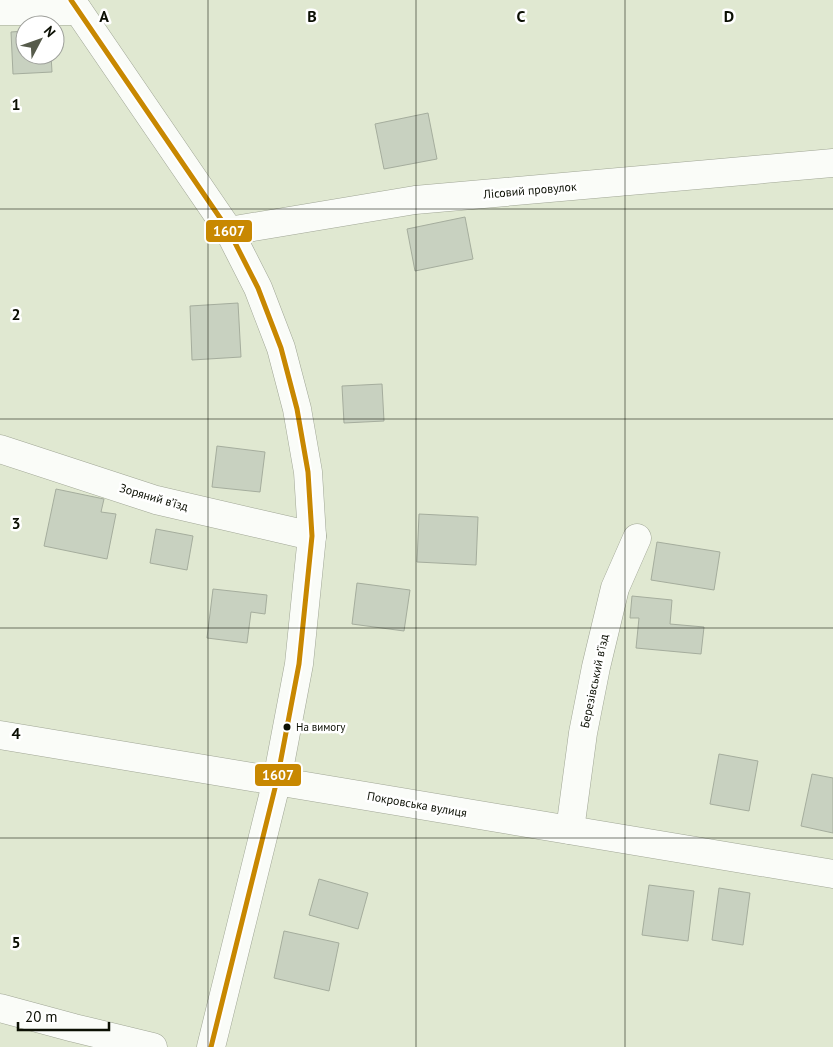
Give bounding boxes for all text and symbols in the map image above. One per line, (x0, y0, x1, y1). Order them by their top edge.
text: A (99, 6, 109, 26)
text: B (307, 6, 317, 26)
text: C (517, 6, 526, 26)
text: D (724, 6, 734, 26)
north arrow (15, 15, 65, 65)
text: N (40, 22, 60, 41)
text: 1 (11, 94, 21, 114)
street label: Лісовий провулок (482, 178, 578, 202)
line badge: 1607 (205, 219, 253, 243)
text: 1607 (213, 222, 245, 240)
text: 2 (11, 304, 21, 324)
street label: Зоряний в’їзд (118, 480, 191, 514)
text: 3 (11, 513, 21, 533)
street label: Березівський в’їзд (577, 632, 611, 729)
place label: На вимогу (296, 720, 346, 734)
marker: На вимогу (282, 722, 292, 732)
text: 4 (11, 723, 21, 743)
line badge: 1607 (254, 763, 302, 787)
text: 1607 (262, 766, 294, 784)
street label: Покровська вулиця (366, 788, 468, 820)
text: 5 (11, 932, 21, 952)
scale bar (18, 1000, 109, 1032)
text: 20 m (25, 1007, 58, 1026)

